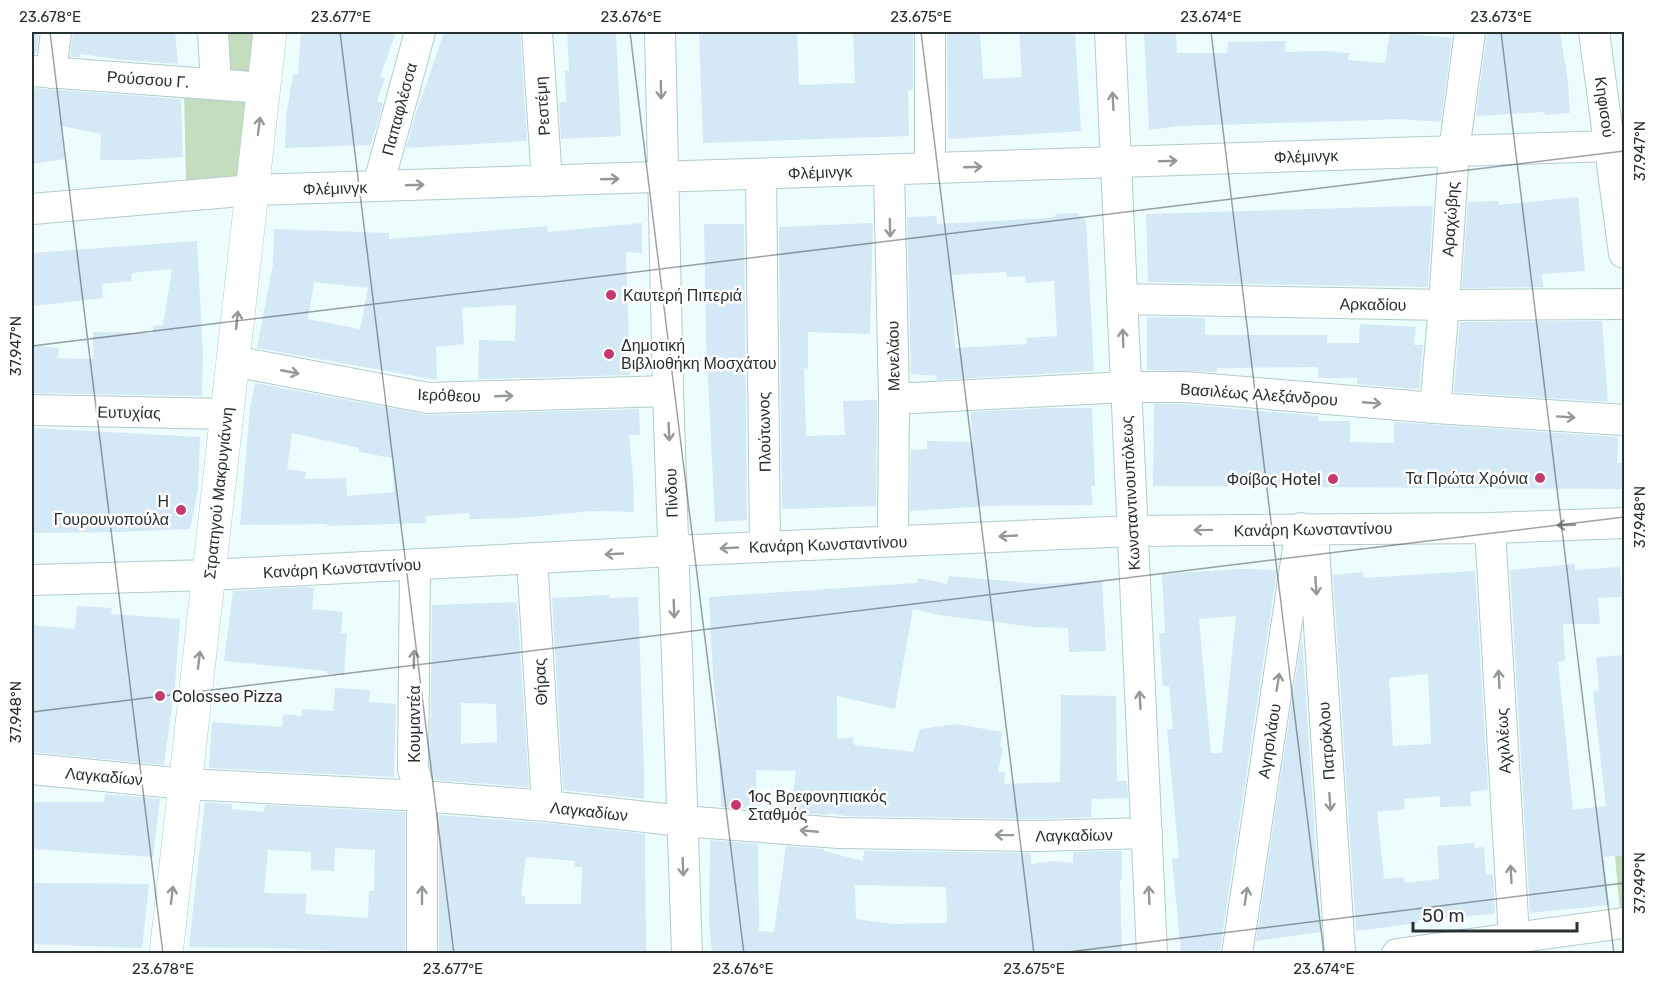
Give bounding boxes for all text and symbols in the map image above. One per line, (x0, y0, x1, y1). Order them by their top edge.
text: 23.678°E (19, 8, 81, 26)
text: 23.677°E (311, 8, 371, 26)
text: 23.676°E (600, 8, 662, 26)
text: 23.675°E (890, 8, 952, 26)
text: 23.674°E (1180, 8, 1242, 26)
text: 23.673°E (1470, 8, 1532, 26)
street label: Παπαφλέσσα (378, 61, 421, 158)
street label: Ρούσσου Γ. (106, 67, 190, 92)
street label: Ρεστέμη (531, 76, 554, 136)
street label: Κηφισού (1591, 76, 1618, 139)
one-way arrow (656, 79, 667, 99)
one-way arrow (1107, 91, 1118, 111)
one-way arrow (254, 117, 265, 137)
text: 37.947°N (1631, 121, 1649, 181)
street label: Φλέμινγκ (1273, 146, 1340, 167)
one-way arrow (1157, 155, 1177, 166)
one-way arrow (963, 161, 983, 173)
street label: Φλέμινγκ (787, 162, 854, 183)
one-way arrow (600, 173, 620, 184)
street label: Φλέμινγκ (302, 178, 369, 199)
one-way arrow (405, 179, 425, 191)
street label: Αραχώβης (1438, 181, 1463, 257)
one-way arrow (884, 218, 896, 238)
place label: Καυτερή Πιπεριά (623, 286, 742, 305)
marker: Καυτερή Πιπεριά (604, 288, 618, 302)
street label: Αρκαδίου (1339, 294, 1407, 315)
one-way arrow (232, 311, 243, 330)
text: 37.947°N (7, 316, 25, 376)
street label: Μενελάου (883, 321, 904, 391)
one-way arrow (1118, 328, 1129, 348)
place label: Δημοτική Βιβλιοθήκη Μοσχάτου (621, 336, 777, 373)
marker: Δημοτική Βιβλιοθήκη Μοσχάτου (602, 347, 616, 361)
one-way arrow (280, 367, 299, 378)
street label: Βασιλέως Αλεξάνδρου (1179, 380, 1338, 409)
street label: Ιερόθεου (417, 385, 481, 406)
one-way arrow (493, 391, 513, 402)
street label: Πλούτωνος (754, 391, 775, 472)
one-way arrow (1361, 397, 1381, 408)
street label: Ευτυχίας (97, 402, 161, 423)
street label: Στρατηγού Μακρυγιάννη (200, 406, 237, 580)
one-way arrow (1556, 411, 1576, 422)
street label: Κωνσταντινουπόλεως (1117, 415, 1144, 571)
one-way arrow (663, 421, 675, 441)
street label: Πίνδου (661, 468, 682, 518)
place label: Τα Πρώτα Χρόνια (1405, 469, 1528, 488)
place label: Φοίβος Hotel (1226, 470, 1321, 489)
marker: Τα Πρώτα Χρόνια (1533, 471, 1547, 485)
marker: Φοίβος Hotel (1326, 472, 1340, 486)
text: 37.948°N (1631, 486, 1649, 548)
place label: Η Γουρουνοπούλα (54, 492, 169, 529)
marker: Η Γουρουνοπούλα (174, 503, 188, 517)
street label: Κανάρη Κωνσταντίνου (1234, 519, 1392, 540)
one-way arrow (1557, 519, 1577, 531)
one-way arrow (1194, 524, 1214, 536)
one-way arrow (999, 531, 1019, 542)
street label: Κανάρη Κωνσταντίνου (748, 532, 908, 557)
one-way arrow (720, 543, 740, 554)
one-way arrow (605, 549, 625, 560)
street label: Κανάρη Κωνσταντίνου (262, 555, 422, 582)
one-way arrow (1311, 576, 1322, 596)
one-way arrow (669, 599, 680, 619)
one-way arrow (194, 650, 205, 670)
one-way arrow (408, 650, 420, 670)
street label: Θήρας (530, 658, 551, 706)
one-way arrow (1493, 670, 1504, 690)
one-way arrow (1272, 673, 1283, 692)
text: 37.948°N (7, 681, 25, 743)
street label: Κουμαντέα (405, 685, 424, 763)
place label: Colosseo Pizza (172, 687, 283, 706)
marker: Colosseo Pizza (153, 689, 167, 703)
one-way arrow (1135, 691, 1146, 711)
street label: Πατρόκλου (1314, 701, 1339, 781)
street label: Αγησιλάου (1254, 702, 1285, 780)
street label: Αχιλλέως (1492, 707, 1515, 774)
street label: Λαγκαδίων (64, 764, 144, 789)
place label: 1ος Βρεφονηπιακός Σταθμός (748, 787, 887, 824)
one-way arrow (1325, 791, 1336, 811)
street label: Λαγκαδίων (549, 798, 629, 825)
marker: 1ος Βρεφονηπιακός Σταθμός (729, 798, 743, 812)
one-way arrow (800, 825, 820, 836)
street label: Λαγκαδίων (1035, 825, 1113, 846)
one-way arrow (995, 829, 1015, 841)
text: 37.949°N (1631, 852, 1649, 914)
one-way arrow (678, 857, 689, 877)
one-way arrow (1505, 865, 1516, 885)
one-way arrow (167, 886, 178, 906)
one-way arrow (416, 886, 428, 906)
one-way arrow (1144, 886, 1155, 906)
one-way arrow (1240, 886, 1251, 906)
scale bar (1413, 895, 1576, 933)
text: 50 m (1422, 905, 1465, 927)
text: 23.678°E (132, 960, 194, 978)
text: 23.677°E (423, 960, 483, 978)
text: 23.676°E (712, 960, 774, 978)
text: 23.675°E (1003, 960, 1065, 978)
text: 23.674°E (1293, 960, 1355, 978)

